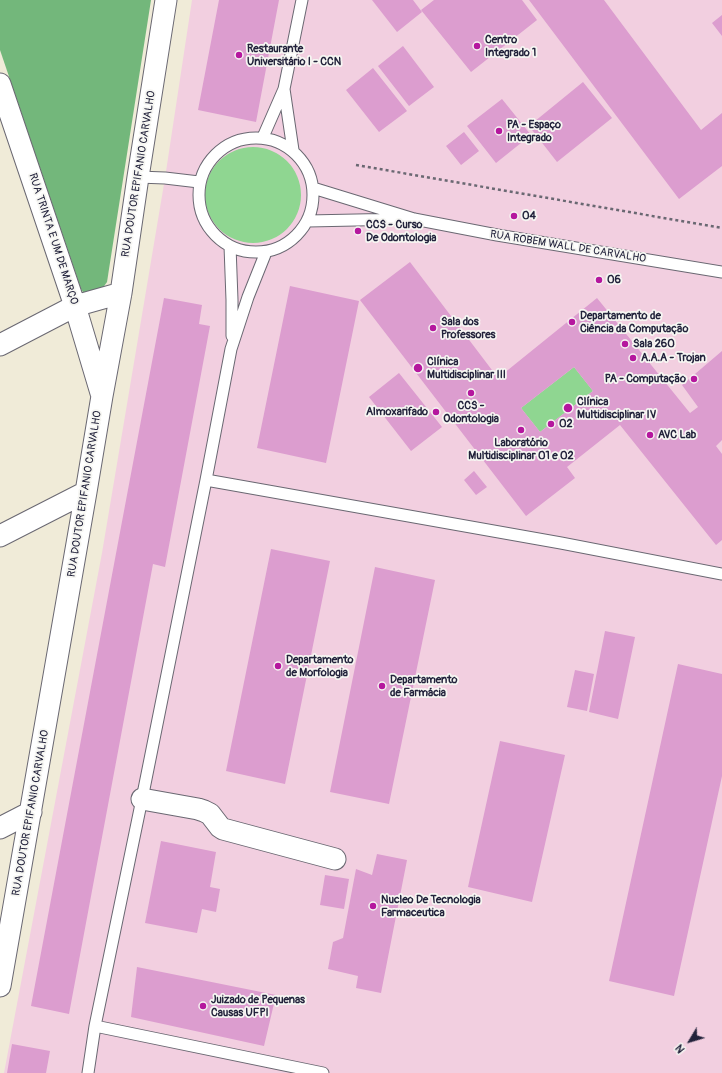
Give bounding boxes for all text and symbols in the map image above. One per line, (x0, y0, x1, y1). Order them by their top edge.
place label: Centro Integrado 1 (485, 33, 536, 59)
marker: Centro Integrado 1 (472, 41, 482, 51)
place label: Restaurante Universitário I - CCN (247, 42, 341, 68)
marker: Restaurante Universitário I - CCN (234, 50, 244, 60)
street label: RUA DOUTOR EPIFANIO CARVALHO (119, 90, 159, 258)
place label: PA - Espaço Integrado (507, 118, 561, 144)
marker: PA - Espaço Integrado (494, 126, 504, 136)
street label: RUA TRINTA E UM DE MARÇO (25, 172, 81, 306)
place label: 04 (522, 209, 536, 223)
marker: 04 (509, 211, 519, 221)
place label: CCS - Curso De Odontologia (366, 218, 436, 244)
marker: CCS - Curso De Odontologia (353, 226, 363, 236)
street label: RUA ROBEM WALL DE CARVALHO (489, 228, 647, 266)
place label: 06 (607, 273, 621, 287)
marker: 06 (594, 275, 604, 285)
place label: Departamento de Ciência da Computação (580, 309, 688, 335)
place label: Sala dos Professores (441, 315, 495, 341)
marker: Departamento de Ciência da Computação (567, 317, 577, 327)
marker: Sala dos Professores (428, 323, 438, 333)
place label: Sala 260 (633, 337, 675, 351)
marker: Sala 260 (620, 339, 630, 349)
place label: A.A.A - Trojan (641, 351, 706, 365)
marker: A.A.A - Trojan (628, 353, 638, 363)
place label: Clínica Multidisciplinar III (427, 355, 506, 381)
marker: Clínica Multidisciplinar III (412, 362, 424, 374)
place label: PA - Computação (605, 372, 686, 386)
marker: PA - Computação (689, 374, 699, 384)
marker: CCS - Odontologia (466, 388, 476, 398)
place label: Clínica Multidisciplinar IV (577, 395, 656, 421)
place label: CCS - Odontologia (443, 399, 499, 425)
marker: Clínica Multidisciplinar IV (562, 402, 574, 414)
place label: Almoxarifado (366, 405, 428, 419)
marker: Almoxarifado (431, 407, 441, 417)
street label: RUA DOUTOR EPIFANIO CARVALHO (65, 410, 105, 578)
place label: 02 (559, 417, 573, 431)
marker: 02 (546, 419, 556, 429)
marker: Laboratório Multidisciplinar 01 e 02 (516, 425, 526, 435)
place label: AVC Lab (658, 428, 696, 442)
marker: AVC Lab (645, 430, 655, 440)
place label: Laboratório Multidisciplinar 01 e 02 (468, 436, 574, 462)
place label: Departamento de Morfologia (286, 653, 354, 679)
marker: Departamento de Morfologia (273, 661, 283, 671)
place label: Departamento de Farmácia (390, 673, 458, 699)
marker: Departamento de Farmácia (377, 681, 387, 691)
street label: RUA DOUTOR EPIFANIO CARVALHO (10, 729, 52, 897)
place label: Nucleo De Tecnologia Farmaceutica (381, 893, 481, 919)
marker: Nucleo De Tecnologia Farmaceutica (368, 901, 378, 911)
place label: Juizado de Pequenas Causas UFPI (211, 993, 305, 1019)
marker: Juizado de Pequenas Causas UFPI (198, 1001, 208, 1011)
north arrow (670, 1021, 710, 1061)
text: N (673, 1042, 688, 1056)

